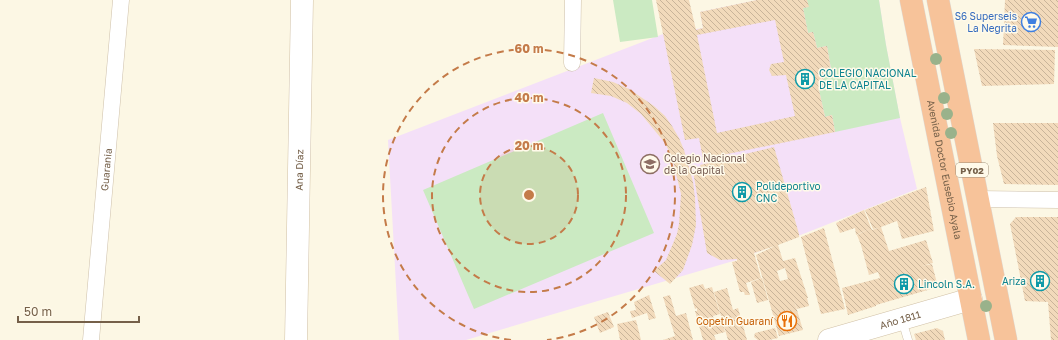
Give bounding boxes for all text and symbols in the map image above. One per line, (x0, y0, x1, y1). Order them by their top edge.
place label: S6 Superseis La Negrita (955, 10, 1017, 34)
supermarket icon: S6 Superseis La Negrita (1020, 11, 1042, 33)
text: 60 m (515, 41, 543, 56)
place label: COLEGIO NACIONAL DE LA CAPITAL (819, 67, 917, 91)
building icon: COLEGIO NACIONAL DE LA CAPITAL (794, 68, 816, 90)
text: 40 m (515, 90, 543, 105)
street label: Avenida Doctor Eusebio Ayala (925, 99, 965, 240)
text: 20 m (515, 138, 543, 153)
street label: Guarania (98, 148, 114, 191)
street label: Ana Díaz (293, 149, 305, 191)
place label: Colegio Nacional de la Capital (664, 152, 745, 176)
school or university icon: Colegio Nacional de la Capital (639, 153, 661, 175)
road number: PY02 (956, 163, 988, 177)
place label: Polideportivo CNC (756, 180, 821, 204)
building icon: Polideportivo CNC (731, 181, 753, 203)
centre of rings (522, 188, 536, 202)
building icon: Ariza (1029, 270, 1051, 292)
building icon: Lincoln S.A. (893, 273, 915, 295)
place label: Ariza (1002, 275, 1026, 287)
place label: Lincoln S.A. (918, 278, 975, 290)
scale bar (18, 298, 139, 324)
text: 50 m (24, 304, 52, 319)
street label: Año 1811 (878, 308, 922, 331)
restaurant icon: Copetín Guaraní (776, 310, 798, 332)
place label: Copetín Guaraní (696, 315, 774, 327)

